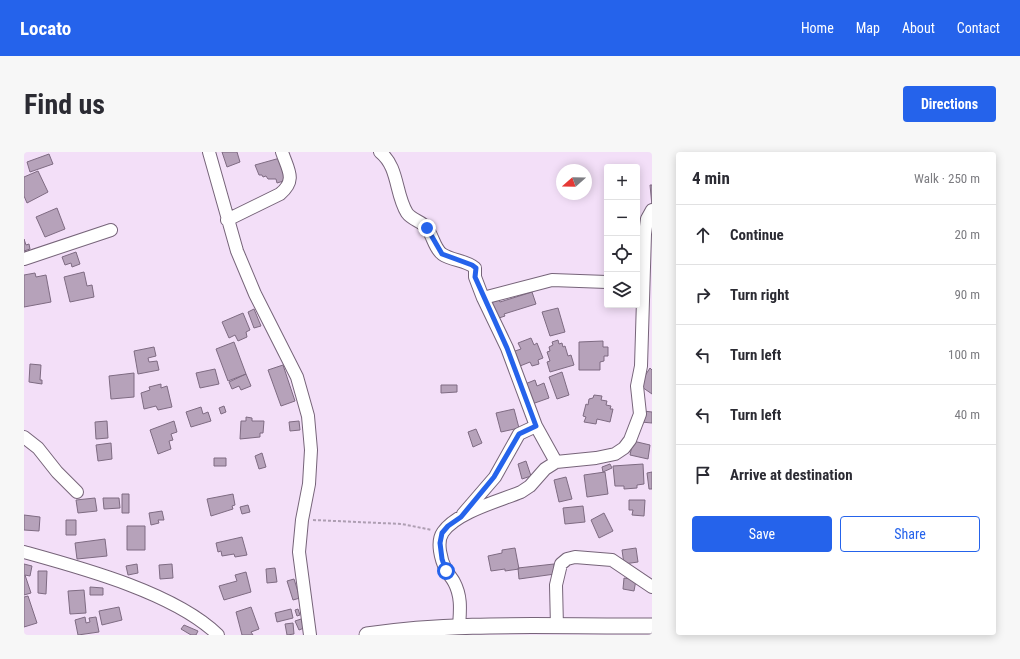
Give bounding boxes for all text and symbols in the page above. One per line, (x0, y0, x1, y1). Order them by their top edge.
text: Locato (20, 17, 71, 40)
text: Home (801, 20, 834, 36)
text: Map (856, 20, 880, 36)
text: About (902, 20, 935, 36)
text: Contact (957, 20, 1000, 36)
button: Directions (903, 86, 996, 122)
text: Find us (24, 88, 105, 121)
north arrow (556, 164, 592, 200)
map controls (604, 164, 640, 308)
button: + (604, 164, 640, 200)
text: 4 min (692, 168, 730, 188)
text: Walk · 250 m (914, 171, 980, 186)
button: − (604, 200, 640, 236)
route end (418, 219, 436, 237)
icon: ahead (692, 224, 714, 246)
text: Continue (730, 226, 784, 244)
text: 20 m (954, 227, 980, 242)
button: locate (604, 236, 640, 272)
button: layers (604, 272, 640, 308)
icon: right (692, 284, 714, 306)
text: Turn right (730, 286, 789, 304)
text: 90 m (954, 287, 980, 302)
icon: left (692, 344, 714, 366)
text: Turn left (730, 346, 781, 364)
text: 100 m (948, 347, 980, 362)
icon: left (692, 404, 714, 426)
text: Turn left (730, 406, 781, 424)
text: 40 m (954, 407, 980, 422)
icon: arrive (692, 464, 714, 486)
text: Arrive at destination (730, 466, 853, 484)
button: Save (692, 516, 832, 552)
button: Share (840, 516, 980, 552)
route start (437, 562, 455, 580)

